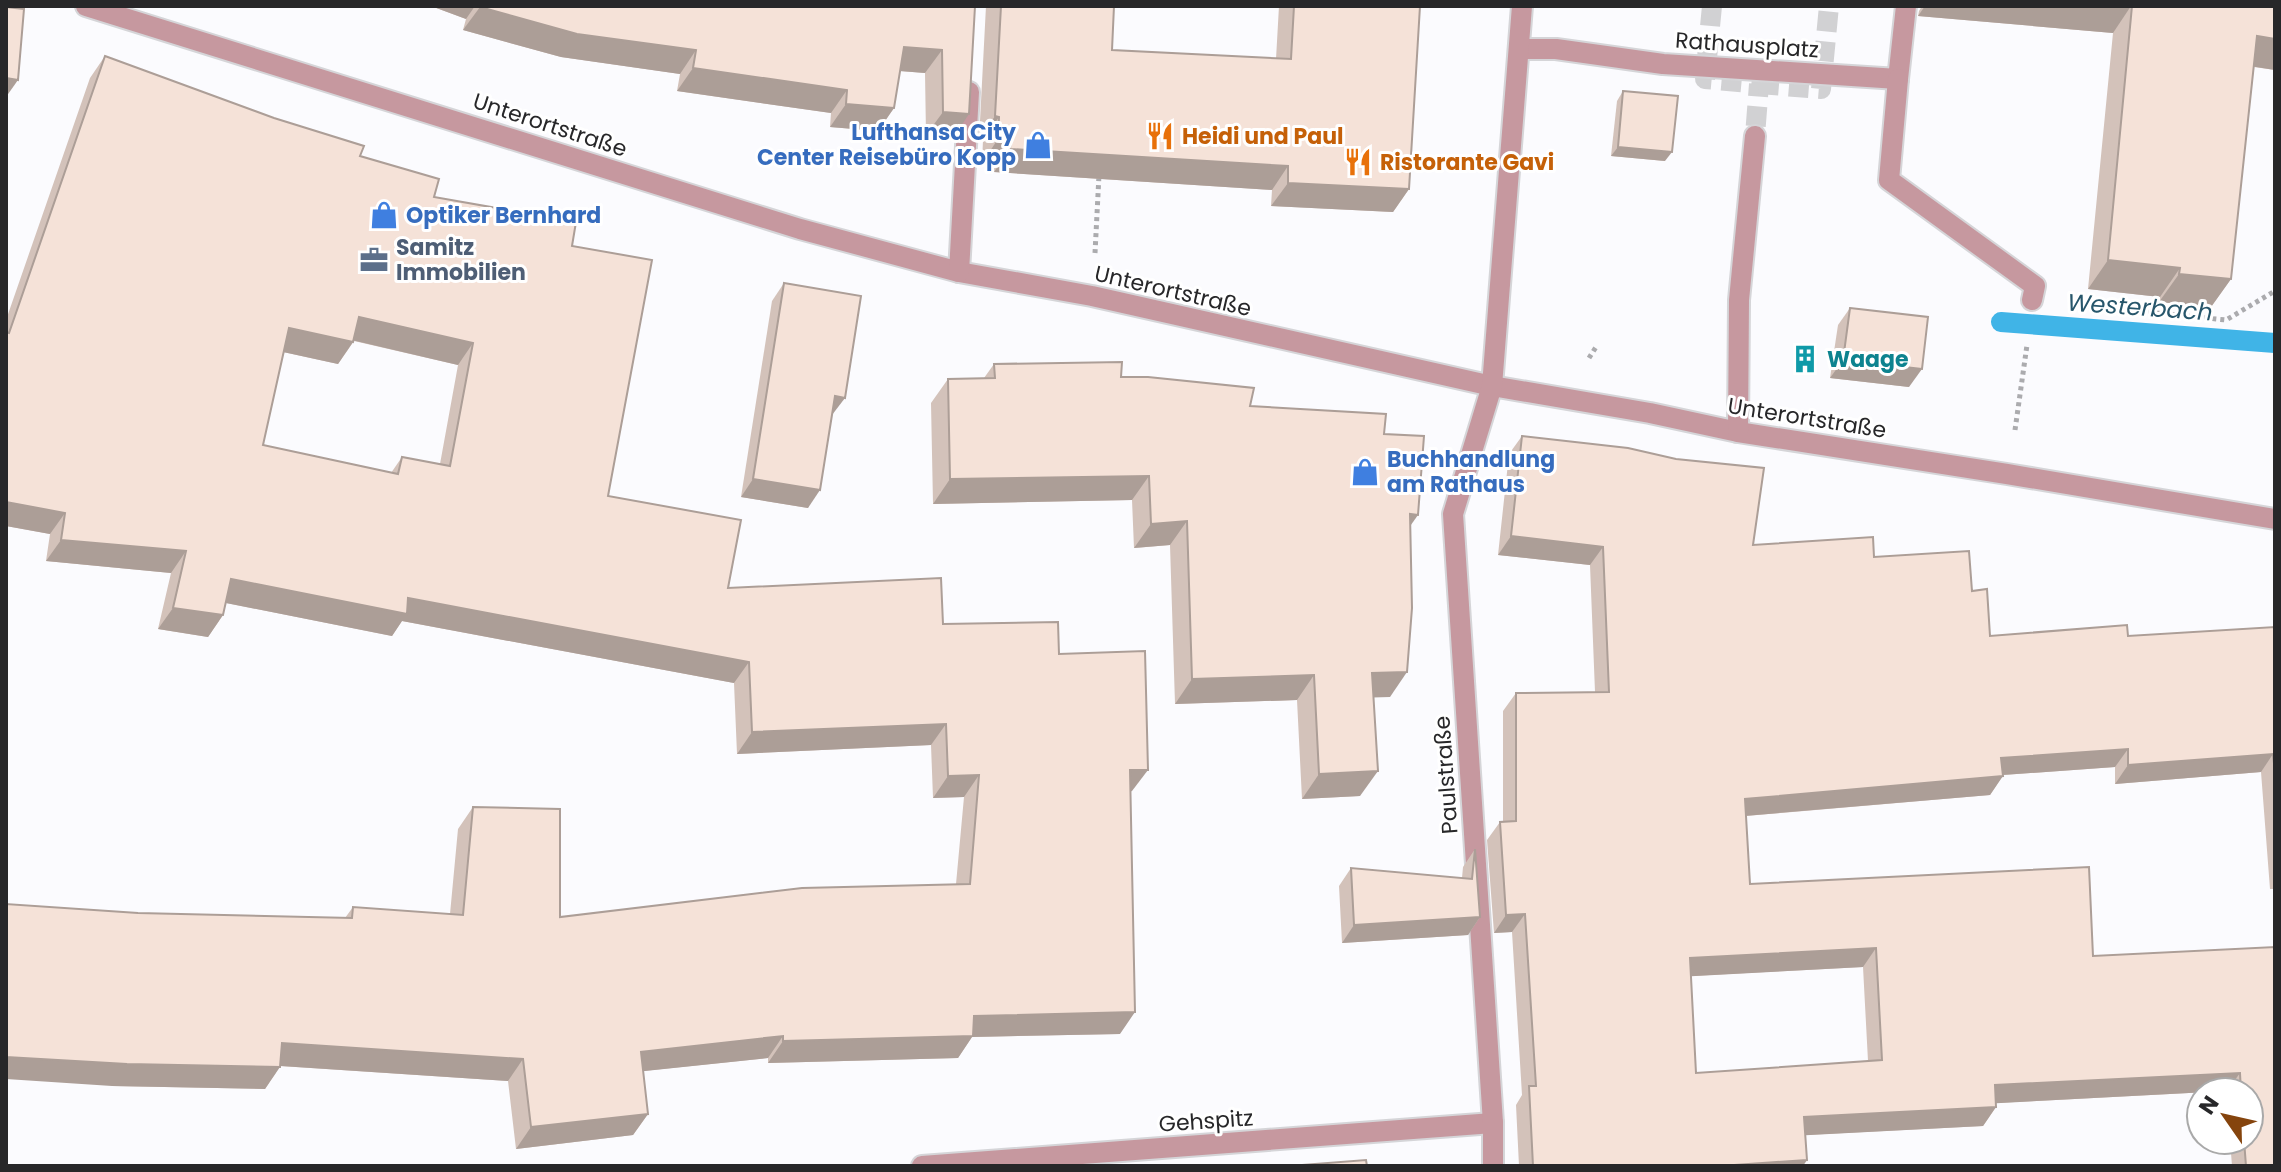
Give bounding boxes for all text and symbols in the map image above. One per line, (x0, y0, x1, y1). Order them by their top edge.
street label: Rathausplatz (1674, 25, 1820, 65)
street label: Unterortstraße (469, 85, 631, 165)
place label: Lufthansa City Center Reisebüro Kopp (757, 117, 1016, 173)
restaurant icon: Heidi und Paul (1145, 121, 1175, 151)
place label: Heidi und Paul (1182, 121, 1343, 152)
shop icon: Lufthansa City Center Reisebüro Kopp (1023, 130, 1053, 160)
restaurant icon: Ristorante Gavi (1343, 147, 1373, 177)
place label: Ristorante Gavi (1380, 147, 1554, 178)
shop icon: Optiker Bernhard (369, 200, 399, 230)
place label: Optiker Bernhard (406, 200, 601, 231)
place label: Samitz Immobilien (396, 232, 526, 288)
office icon: Samitz Immobilien (359, 245, 389, 275)
street label: Unterortstraße (1091, 258, 1255, 324)
water label: Westerbach (2066, 285, 2214, 329)
building icon: Waage (1790, 344, 1820, 374)
place label: Waage (1827, 344, 1909, 375)
street label: Unterortstraße (1725, 390, 1889, 446)
place label: Buchhandlung am Rathaus (1387, 444, 1555, 500)
shop icon: Buchhandlung am Rathaus (1350, 457, 1380, 487)
street label: Paulstraße (1426, 715, 1466, 835)
north arrow (2185, 1076, 2265, 1156)
text: N (2191, 1090, 2226, 1121)
street label: Gehspitz (1158, 1102, 1254, 1140)

